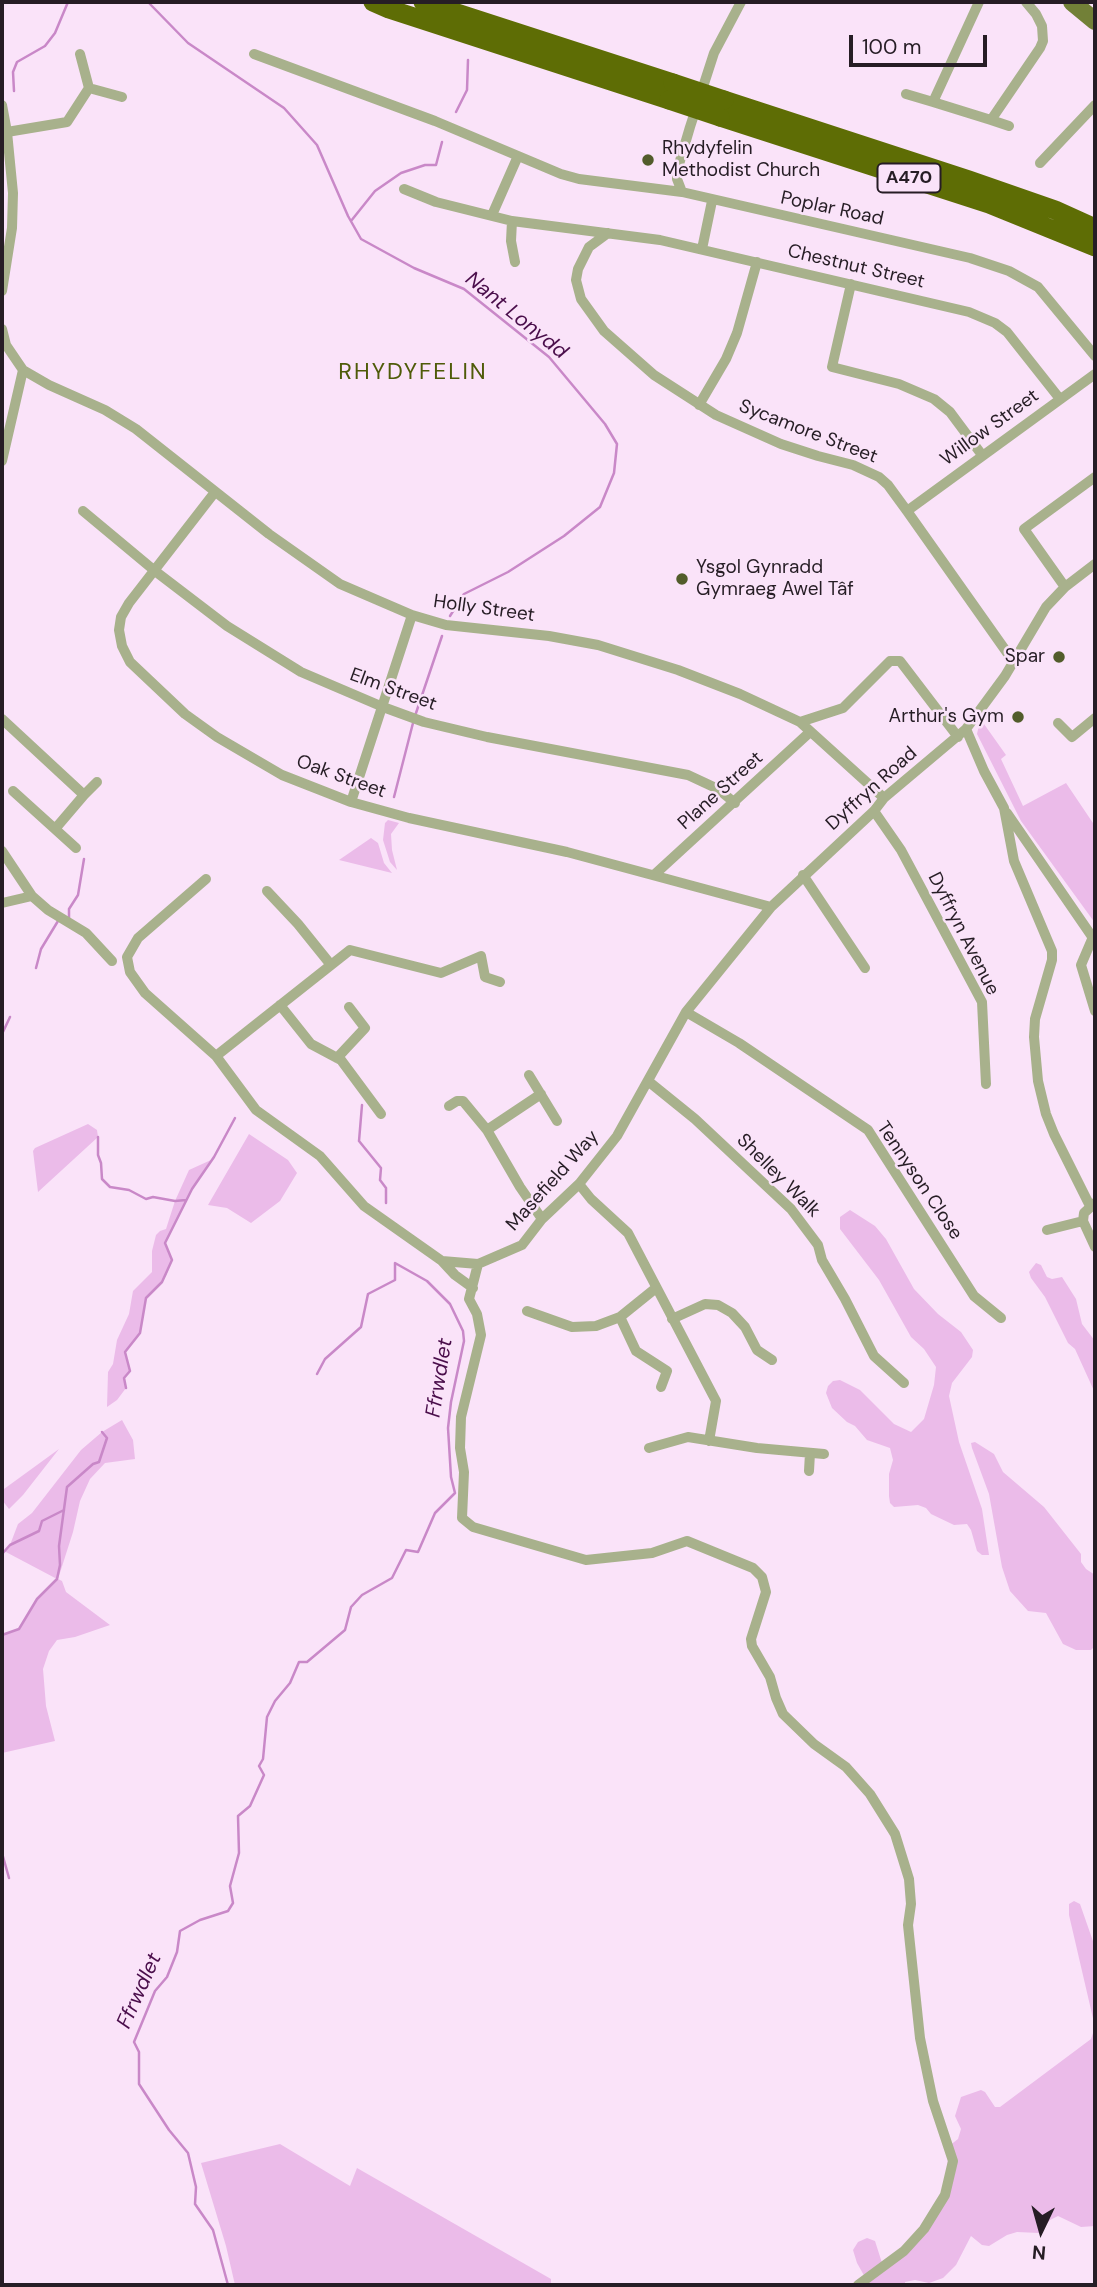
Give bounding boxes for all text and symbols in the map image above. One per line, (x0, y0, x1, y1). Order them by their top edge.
scale bar (852, 21, 990, 65)
text: 100 m (862, 33, 922, 61)
place label: Rhydyfelin Methodist Church (662, 138, 820, 182)
marker: Rhydyfelin Methodist Church (640, 152, 656, 168)
road number: A470 (878, 163, 940, 192)
street label: Poplar Road (779, 187, 885, 231)
street label: Chestnut Street (785, 240, 927, 294)
water label: Nant Lonydd (460, 267, 572, 365)
district label: RHYDYFELIN (340, 359, 486, 387)
street label: Willow Street (936, 385, 1044, 471)
street label: Sycamore Street (736, 395, 880, 469)
place label: Ysgol Gynradd Gymraeg Awel Tâf (696, 557, 854, 601)
marker: Ysgol Gynradd Gymraeg Awel Tâf (674, 571, 690, 587)
street label: Holly Street (432, 591, 536, 627)
place label: Spar (1005, 646, 1045, 668)
marker: Spar (1051, 649, 1067, 665)
street label: Elm Street (346, 664, 440, 716)
place label: Arthur's Gym (889, 706, 1004, 728)
marker: Arthur's Gym (1010, 709, 1026, 725)
street label: Dyffryn Road (822, 742, 922, 836)
street label: Plane Street (674, 747, 768, 835)
street label: Oak Street (293, 750, 389, 804)
street label: Dyffryn Avenue (922, 869, 1004, 999)
street label: Tennyson Close (871, 1118, 967, 1244)
street label: Masefield Way (502, 1126, 604, 1236)
street label: Shelley Walk (731, 1129, 825, 1223)
water label: Ffrwdlet (421, 1337, 459, 1419)
water label: Ffrwdlet (112, 1949, 168, 2033)
north arrow (1006, 2196, 1076, 2266)
text: N (1031, 2239, 1047, 2265)

